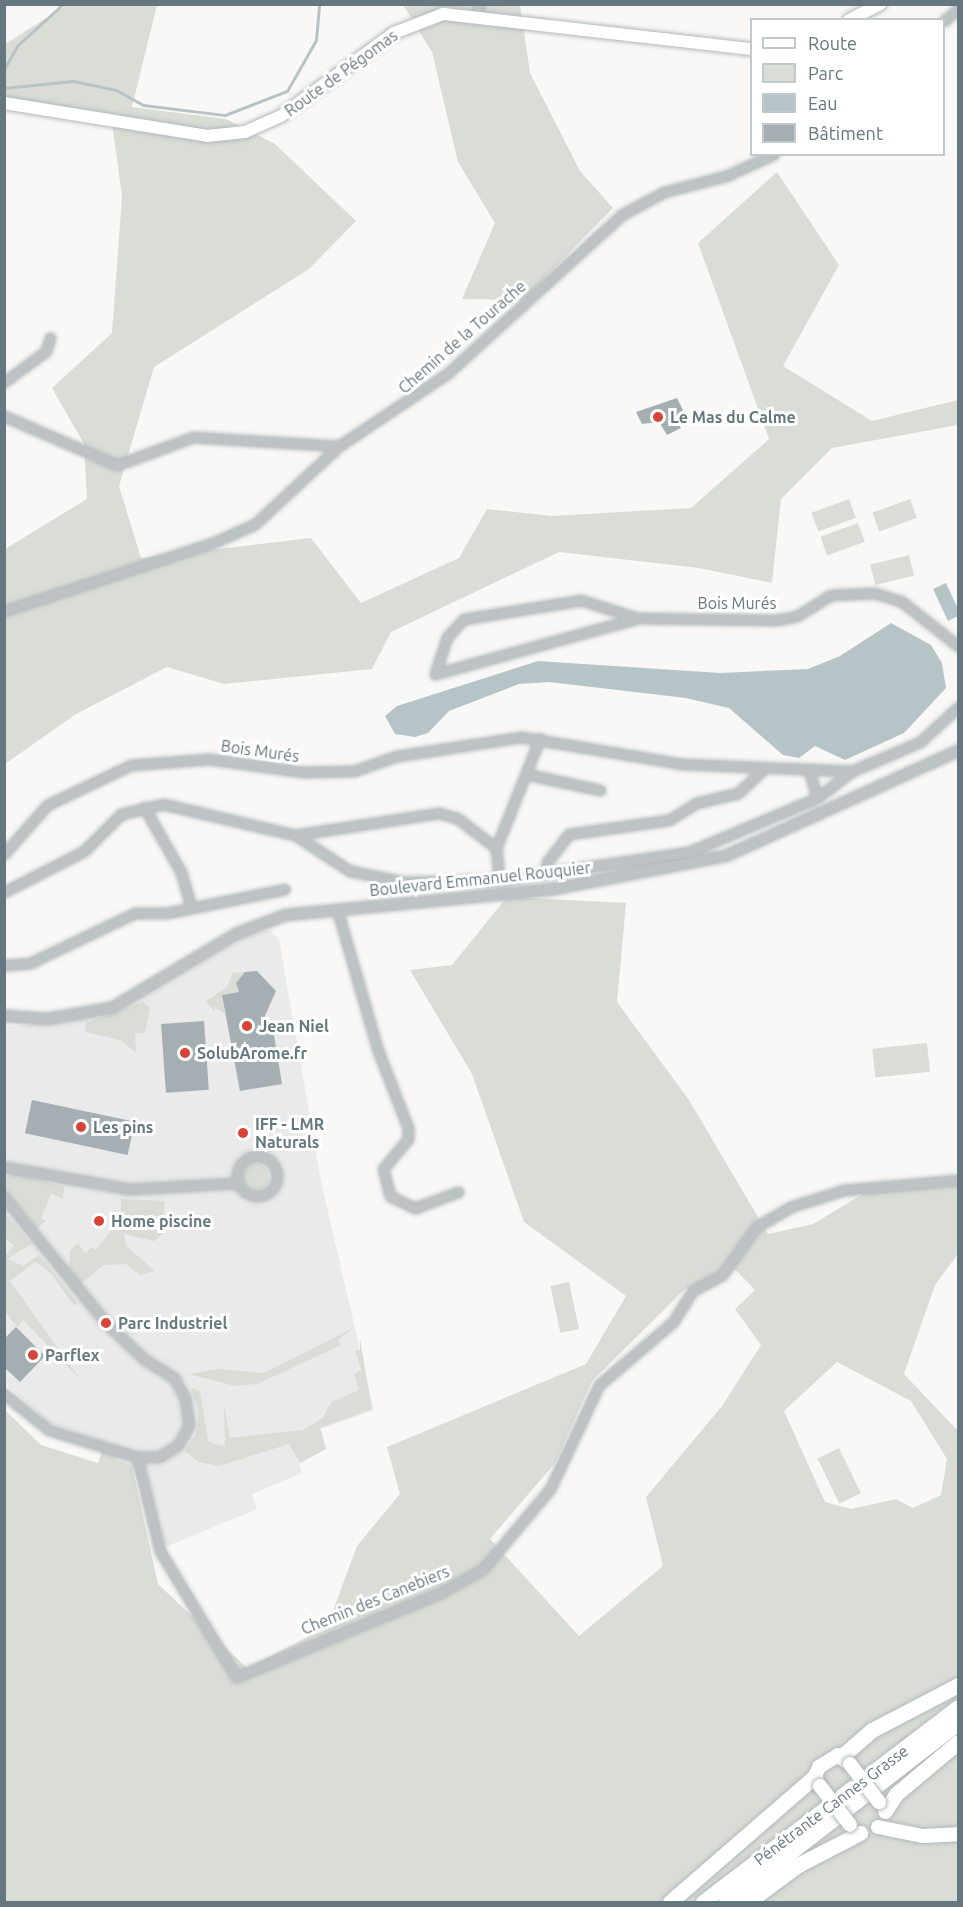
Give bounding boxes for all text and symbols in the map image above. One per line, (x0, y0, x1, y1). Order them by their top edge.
legend (750, 18, 945, 156)
street label: Route de Pégomas (281, 26, 401, 120)
text: Route (808, 33, 857, 53)
text: Parc (808, 63, 843, 83)
text: Eau (808, 93, 838, 113)
text: Bâtiment (808, 123, 883, 143)
street label: Chemin de la Tourache (394, 276, 530, 398)
place label: Le Mas du Calme (670, 407, 796, 427)
marker: Le Mas du Calme (651, 410, 665, 424)
street label: Bois Murés (698, 593, 776, 613)
street label: Bois Murés (220, 736, 300, 766)
street label: Boulevard Emmanuel Rouquier (368, 858, 592, 900)
place label: Jean Niel (259, 1016, 329, 1036)
marker: Jean Niel (240, 1019, 254, 1033)
place label: SolubArome.fr (197, 1043, 307, 1063)
marker: SolubArome.fr (178, 1046, 192, 1060)
place label: IFF - LMR Naturals (255, 1114, 324, 1152)
place label: Les pins (93, 1117, 153, 1137)
marker: Les pins (74, 1120, 88, 1134)
marker: IFF - LMR Naturals (236, 1126, 250, 1140)
place label: Home piscine (111, 1211, 211, 1231)
marker: Home piscine (92, 1214, 106, 1228)
place label: Parc Industriel (118, 1313, 227, 1333)
marker: Parc Industriel (99, 1316, 113, 1330)
place label: Parflex (45, 1345, 99, 1365)
marker: Parflex (26, 1348, 40, 1362)
street label: Chemin des Canebiers (298, 1561, 452, 1639)
street label: Pénétrante Cannes Grasse (750, 1741, 912, 1869)

